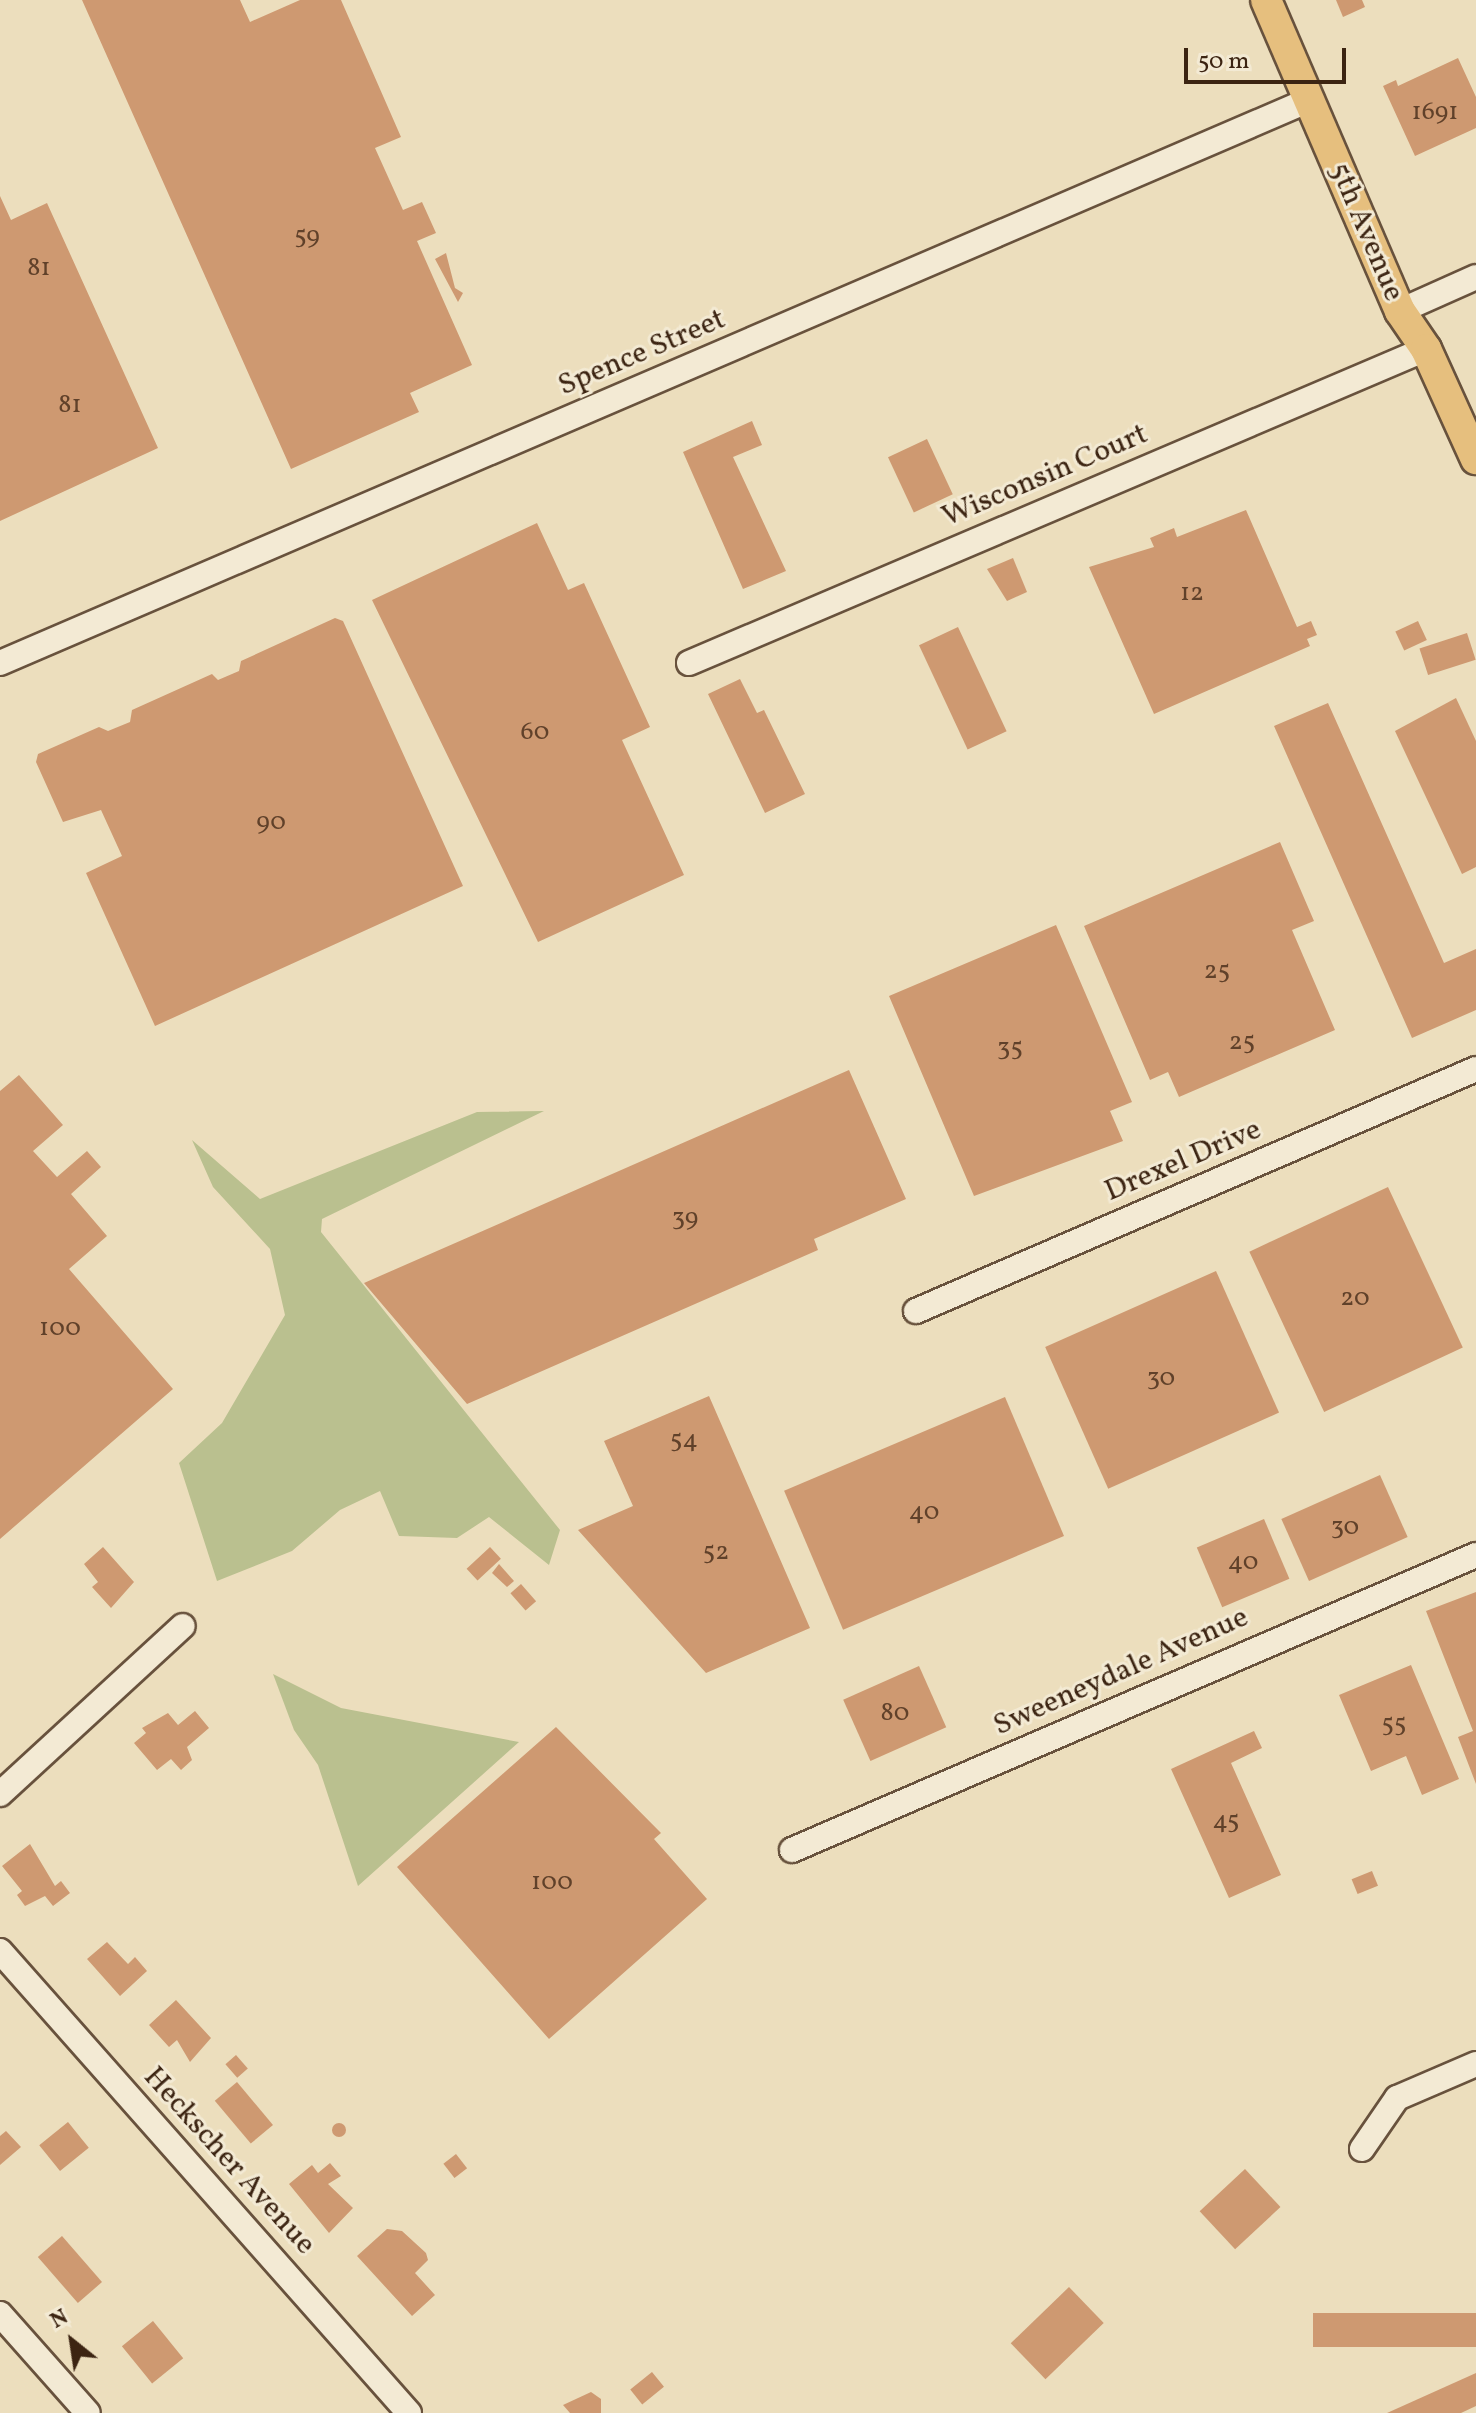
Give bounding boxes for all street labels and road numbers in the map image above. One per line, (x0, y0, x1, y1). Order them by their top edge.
street label: 5th Avenue (1321, 157, 1411, 307)
street label: Spence Street (553, 302, 731, 404)
street label: Wisconsin Court (937, 417, 1153, 535)
street label: Drexel Drive (1099, 1112, 1267, 1210)
street label: Sweeneydale Avenue (988, 1600, 1254, 1744)
street label: Heckscher Avenue (135, 2060, 323, 2262)

